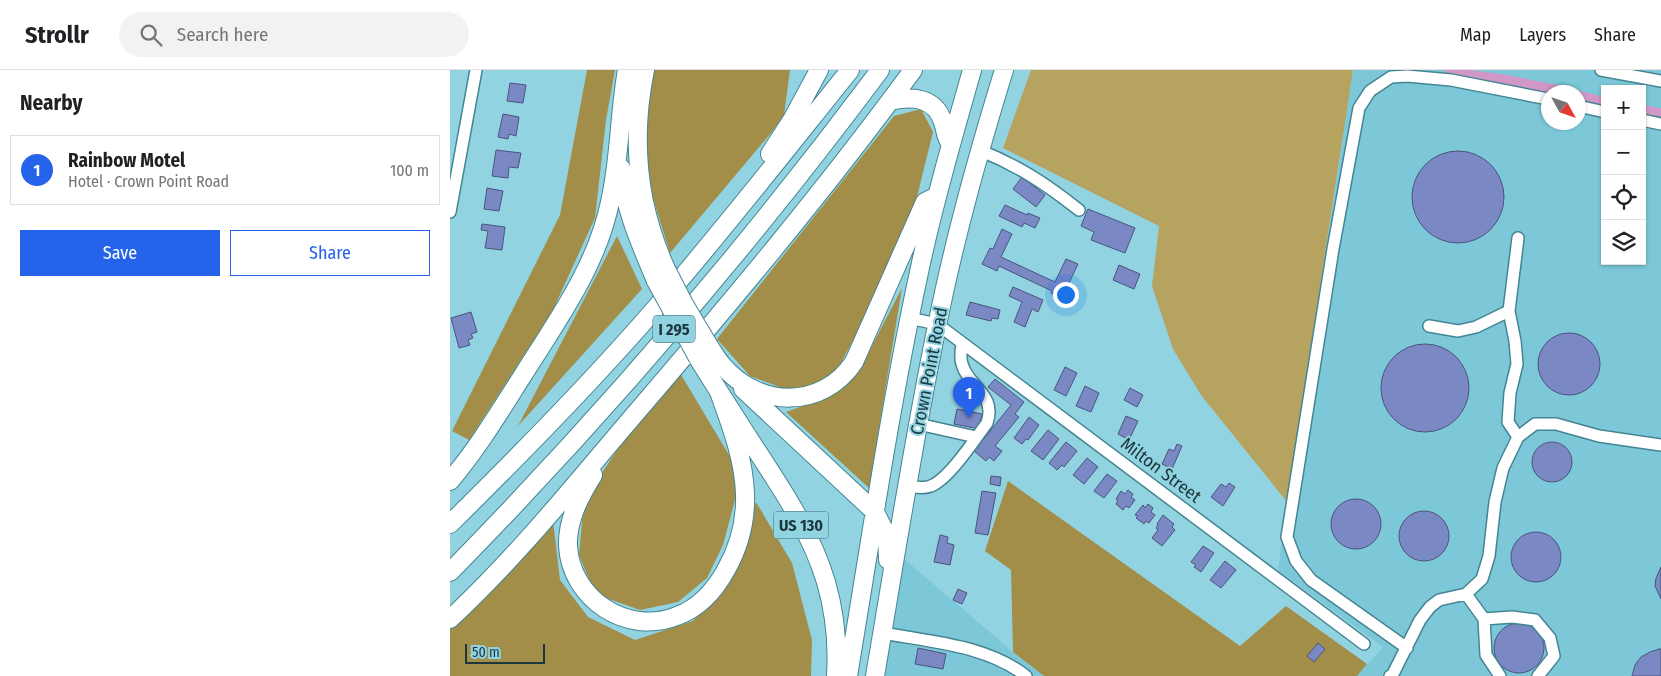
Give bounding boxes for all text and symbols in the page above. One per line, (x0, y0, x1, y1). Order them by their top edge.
search box (119, 12, 469, 57)
text: Strollr (25, 21, 89, 49)
icon: search (137, 21, 165, 49)
text: Search here (177, 23, 268, 46)
text: Map (1460, 24, 1491, 46)
text: Layers (1519, 24, 1566, 46)
text: Share (1594, 24, 1636, 46)
north arrow (1541, 85, 1586, 130)
map controls (1601, 85, 1646, 265)
button: + (1601, 85, 1646, 130)
text: Nearby (20, 90, 82, 116)
button: − (1601, 130, 1646, 175)
text: Rainbow Motel (68, 149, 185, 172)
text: 1 (34, 161, 40, 180)
text: 100 m (390, 161, 429, 180)
text: Hotel · Crown Point Road (68, 172, 229, 191)
button: locate (1601, 175, 1646, 220)
button: layers (1601, 220, 1646, 265)
button: Save (20, 230, 220, 276)
button: Share (230, 230, 430, 276)
your location (1053, 282, 1079, 308)
street label: Crown Point Road (906, 305, 952, 437)
road number: I 295 (653, 315, 695, 342)
pin: 1 (953, 377, 985, 418)
street label: Milton Street (1116, 433, 1206, 507)
road number: US 130 (774, 512, 828, 538)
scale bar (465, 641, 545, 664)
text: 50 m (472, 644, 500, 661)

